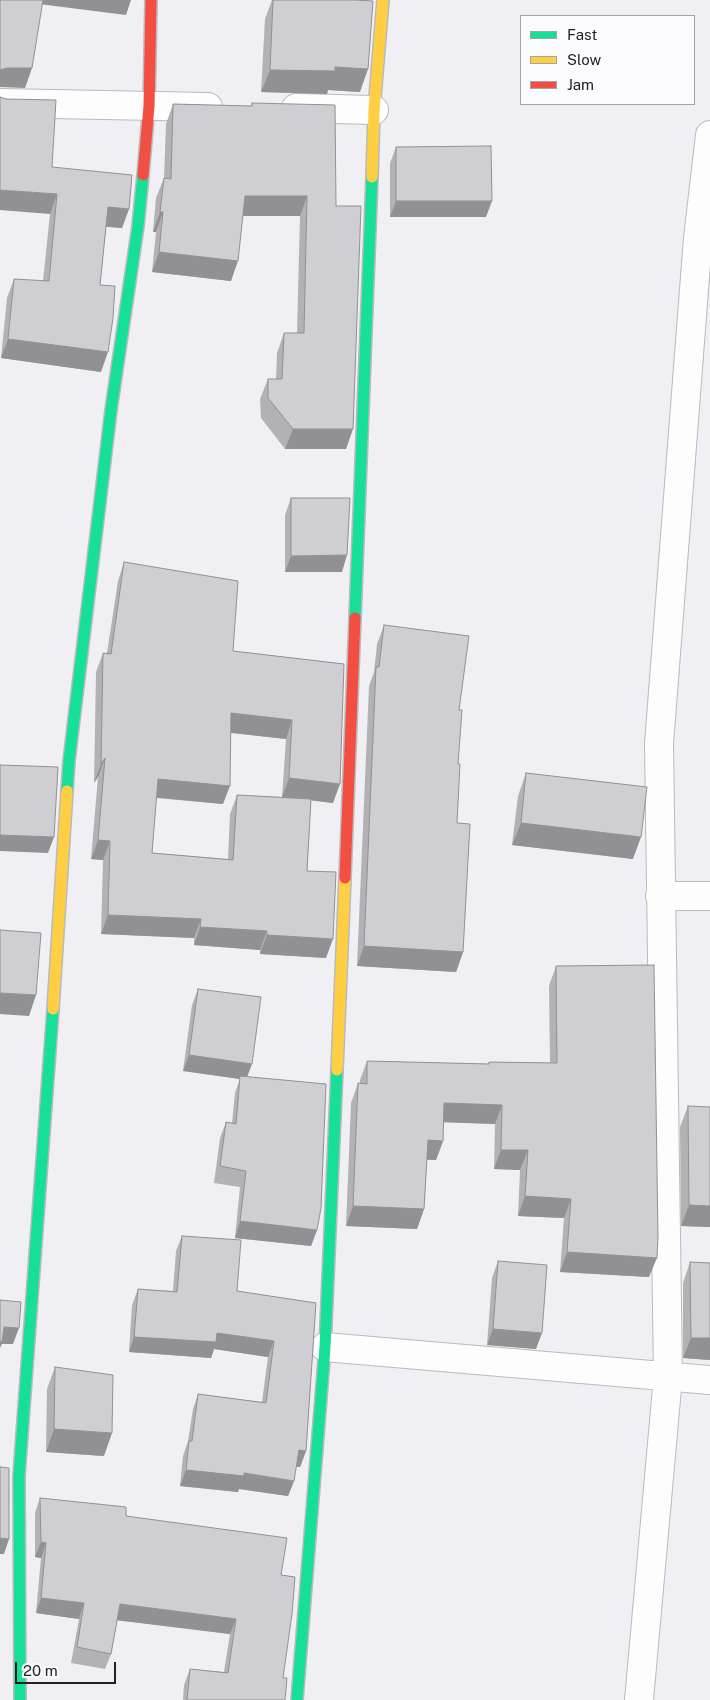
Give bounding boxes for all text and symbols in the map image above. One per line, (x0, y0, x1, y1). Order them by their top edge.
legend (520, 15, 695, 105)
text: Fast (567, 26, 597, 43)
text: Slow (567, 51, 601, 68)
text: Jam (567, 76, 594, 93)
scale bar (18, 1652, 119, 1684)
text: 20 m (23, 1662, 58, 1679)

